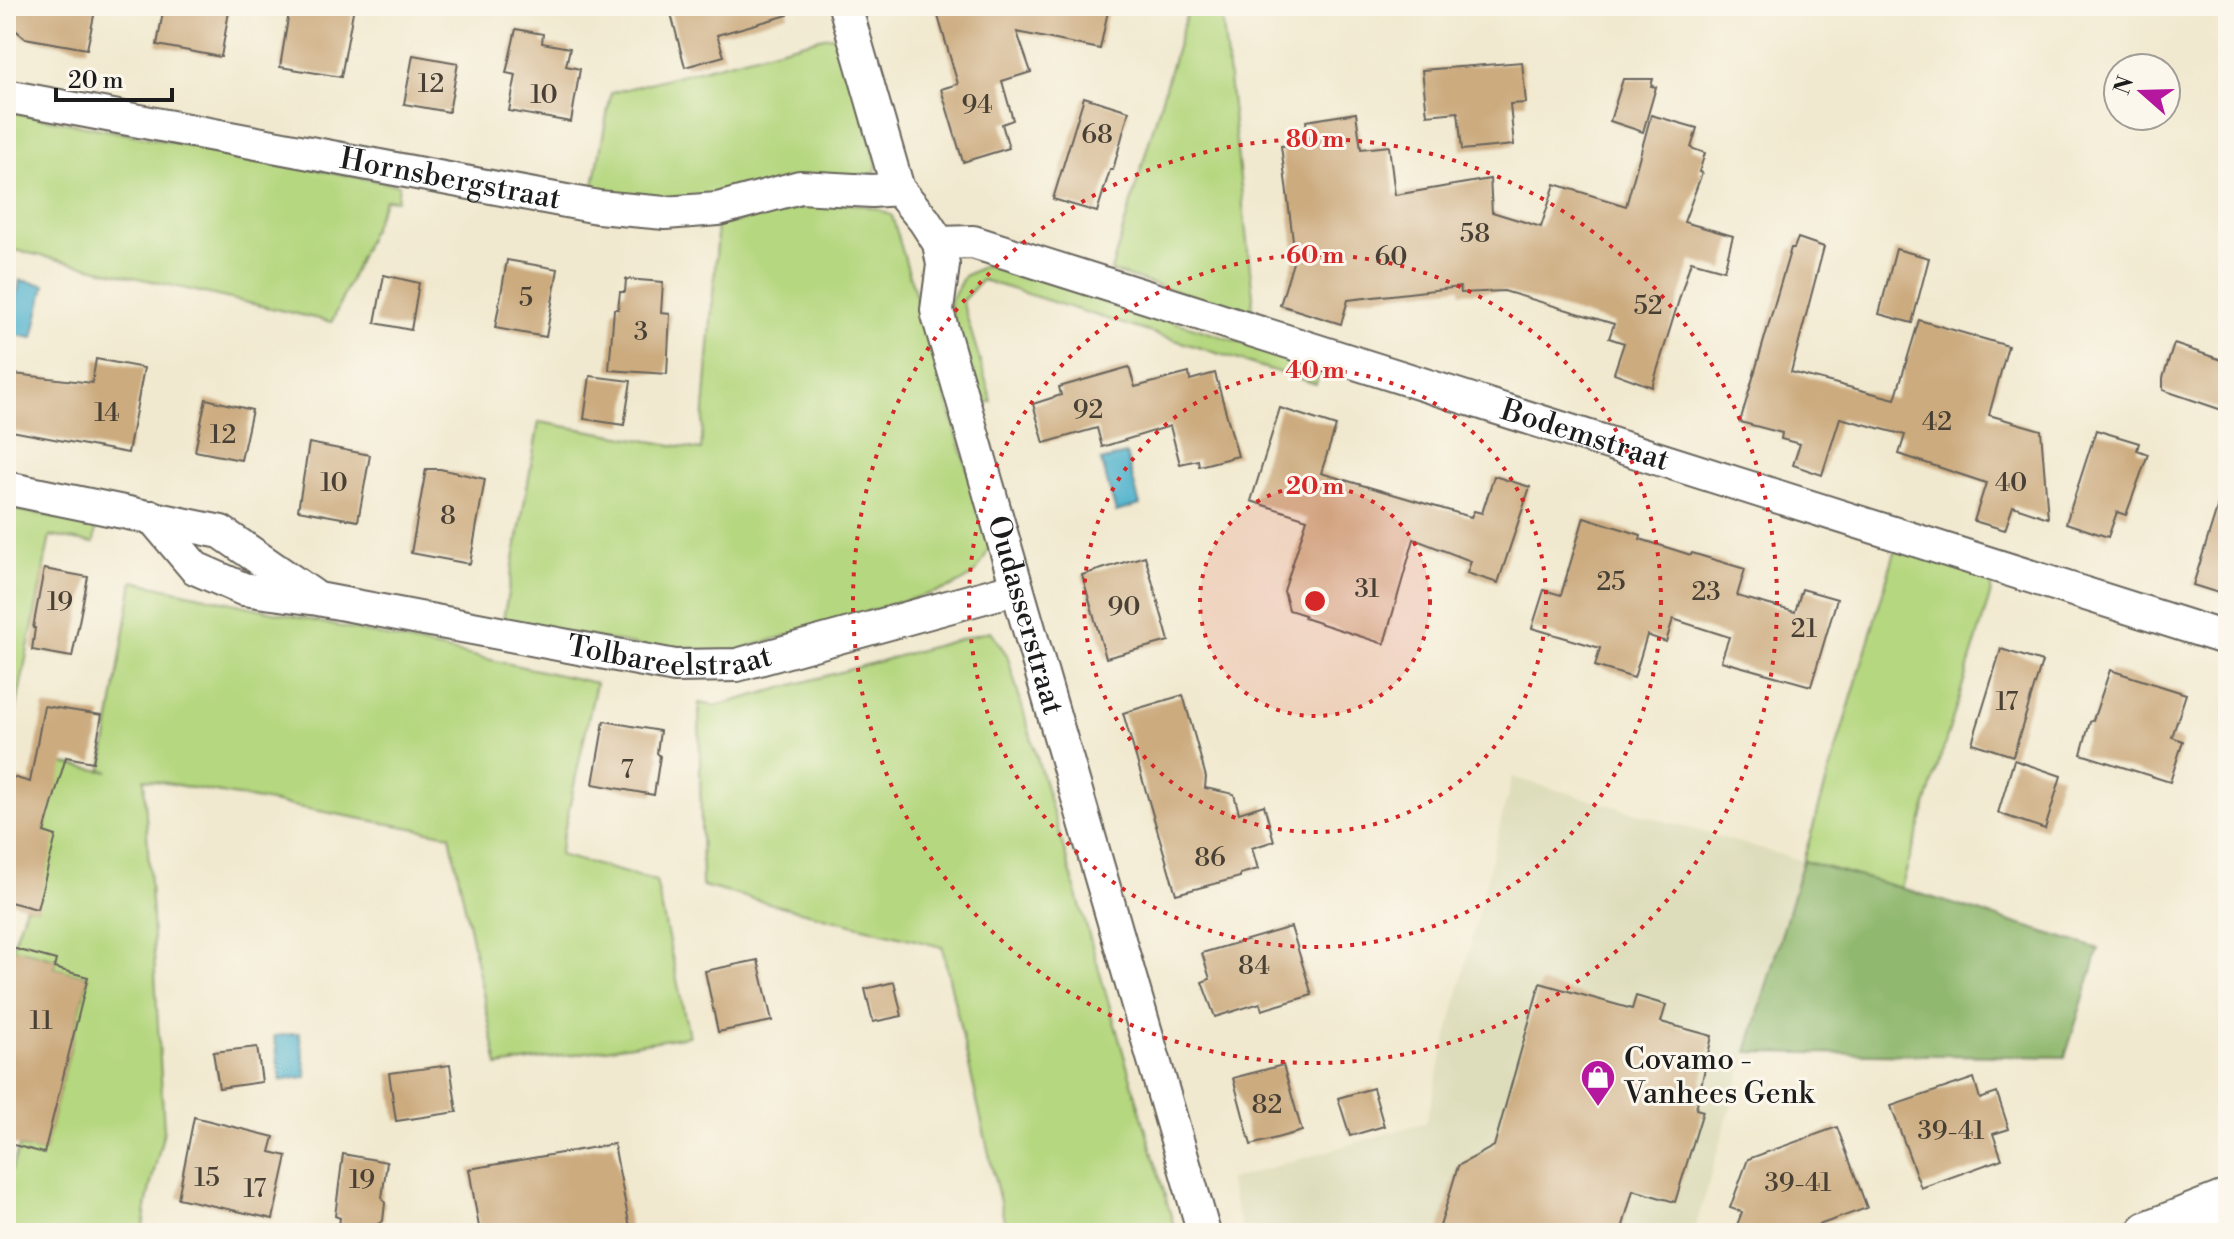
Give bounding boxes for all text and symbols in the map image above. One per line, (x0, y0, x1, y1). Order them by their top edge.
scale bar (56, 52, 172, 102)
north arrow (2102, 52, 2182, 132)
text: 20 m (68, 66, 124, 96)
house number: 12 (418, 68, 444, 100)
text: N (2109, 72, 2140, 98)
house number: 10 (530, 79, 558, 111)
house number: 94 (961, 89, 993, 121)
house number: 68 (1081, 119, 1113, 151)
text: 80 m (1286, 125, 1344, 155)
street label: Hornsbergstraat (337, 140, 564, 219)
house number: 58 (1460, 218, 1490, 250)
text: 60 m (1286, 241, 1344, 271)
house number: 60 (1375, 241, 1408, 273)
house number: 5 (519, 282, 533, 314)
house number: 52 (1633, 290, 1663, 322)
house number: 3 (634, 316, 648, 348)
text: 40 m (1285, 356, 1345, 386)
street label: Bodemstraat (1495, 391, 1674, 480)
house number: 92 (1073, 394, 1103, 426)
house number: 14 (94, 397, 120, 429)
house number: 42 (1922, 406, 1952, 438)
house number: 12 (210, 419, 236, 451)
house number: 10 (320, 467, 348, 499)
house number: 40 (1995, 467, 2027, 499)
text: 20 m (1286, 472, 1344, 502)
house number: 8 (440, 500, 456, 532)
street label: Oudasserstraat (978, 512, 1072, 719)
house number: 25 (1596, 566, 1626, 598)
house number: 31 (1355, 573, 1379, 605)
house number: 23 (1691, 576, 1721, 608)
house number: 19 (47, 586, 73, 618)
centre of rings (1301, 587, 1329, 615)
house number: 90 (1108, 591, 1141, 623)
house number: 21 (1791, 613, 1817, 645)
street label: Tolbareelstraat (564, 627, 776, 685)
house number: 17 (1996, 686, 2018, 718)
house number: 7 (620, 754, 634, 786)
house number: 86 (1194, 842, 1226, 874)
house number: 84 (1238, 950, 1270, 982)
house number: 11 (29, 1005, 53, 1037)
place label: Covamo - Vanhees Genk (1623, 1041, 1816, 1113)
shop icon: Covamo - Vanhees Genk (1579, 1058, 1617, 1108)
house number: 82 (1252, 1089, 1282, 1121)
house number: 39-41 (1917, 1115, 1985, 1147)
house number: 15 (194, 1162, 220, 1194)
house number: 19 (349, 1164, 375, 1196)
house number: 39-41 (1764, 1167, 1832, 1199)
house number: 17 (244, 1173, 266, 1205)

